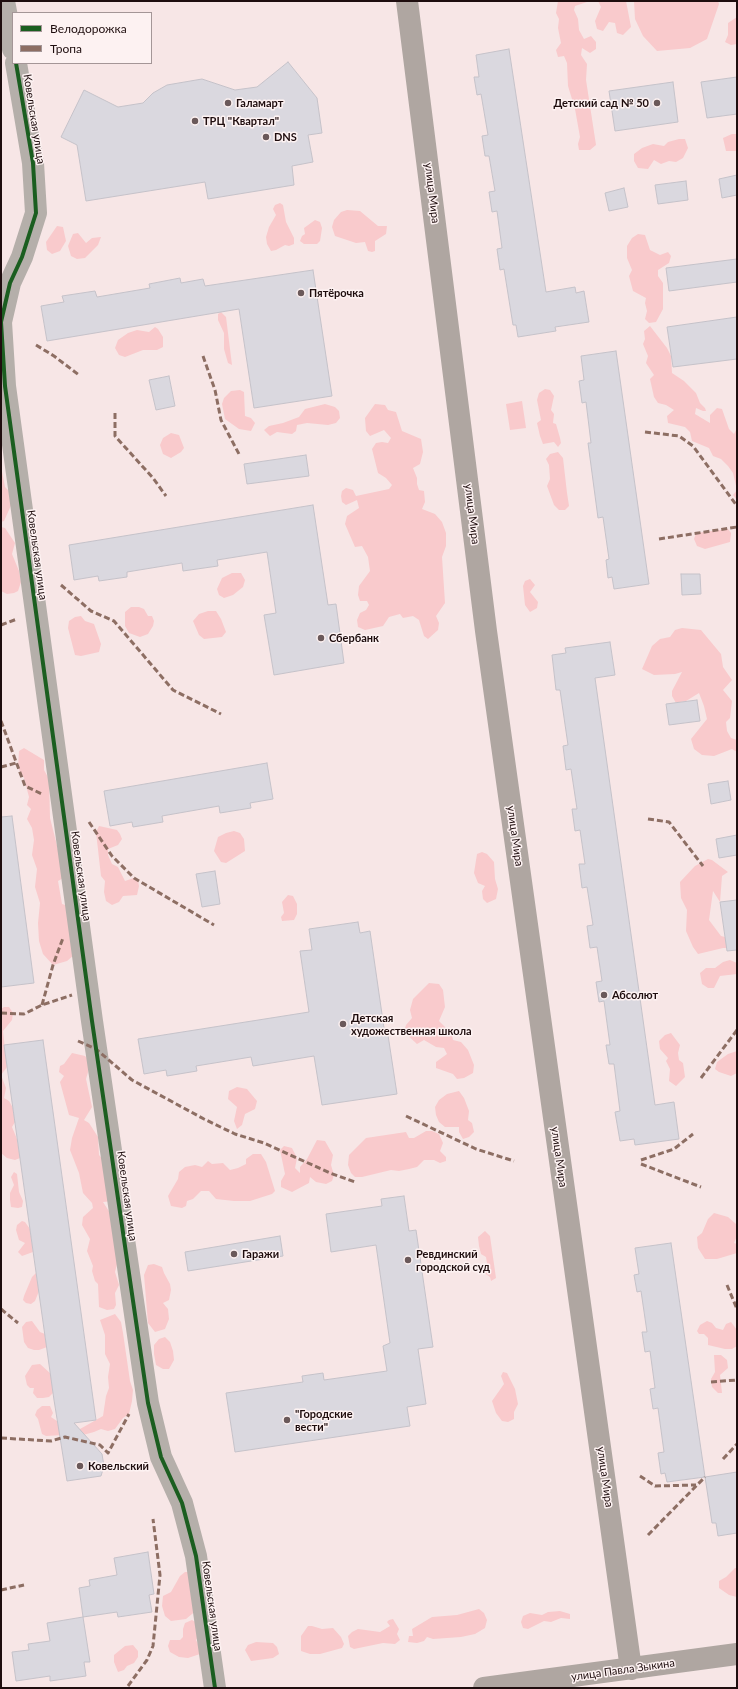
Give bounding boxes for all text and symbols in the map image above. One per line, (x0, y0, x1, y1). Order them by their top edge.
legend (12, 12, 152, 64)
text: Велодорожка (50, 21, 127, 36)
text: Тропа (50, 41, 82, 56)
street label: Ковельская улица (20, 73, 48, 165)
place label: Галамарт (236, 96, 283, 110)
place label: Детский сад № 50 (553, 96, 649, 110)
marker: Галамарт (223, 98, 233, 108)
marker: Детский сад № 50 (652, 98, 662, 108)
place label: ТРЦ "Квартал" (203, 114, 279, 128)
marker: ТРЦ "Квартал" (190, 116, 200, 126)
place label: DNS (274, 130, 297, 144)
marker: DNS (261, 132, 271, 142)
street label: улица Мира (422, 162, 442, 224)
place label: Пятёрочка (309, 286, 364, 300)
marker: Пятёрочка (296, 288, 306, 298)
street label: улица Мира (462, 483, 482, 545)
street label: Ковельская улица (24, 509, 50, 601)
place label: Сбербанк (329, 631, 379, 645)
marker: Сбербанк (316, 633, 326, 643)
street label: улица Мира (504, 805, 526, 867)
street label: Ковельская улица (68, 830, 94, 922)
place label: Абсолют (612, 988, 658, 1002)
marker: Абсолют (599, 990, 609, 1000)
place label: Детская художественная школа (351, 1011, 472, 1037)
marker: Детская художественная школа (338, 1019, 348, 1029)
street label: улица Мира (548, 1126, 570, 1188)
street label: Ковельская улица (114, 1150, 140, 1242)
place label: Гаражи (242, 1247, 279, 1261)
place label: Ревдинский городской суд (416, 1247, 490, 1273)
marker: Гаражи (229, 1249, 239, 1259)
marker: Ревдинский городской суд (403, 1255, 413, 1265)
place label: "Городские вести" (295, 1407, 353, 1433)
marker: "Городские вести" (282, 1415, 292, 1425)
street label: улица Мира (594, 1446, 616, 1508)
place label: Ковельский (88, 1459, 149, 1473)
marker: Ковельский (75, 1461, 85, 1471)
street label: Ковельская улица (199, 1560, 225, 1652)
street label: улица Павла Зыкина (570, 1656, 676, 1684)

